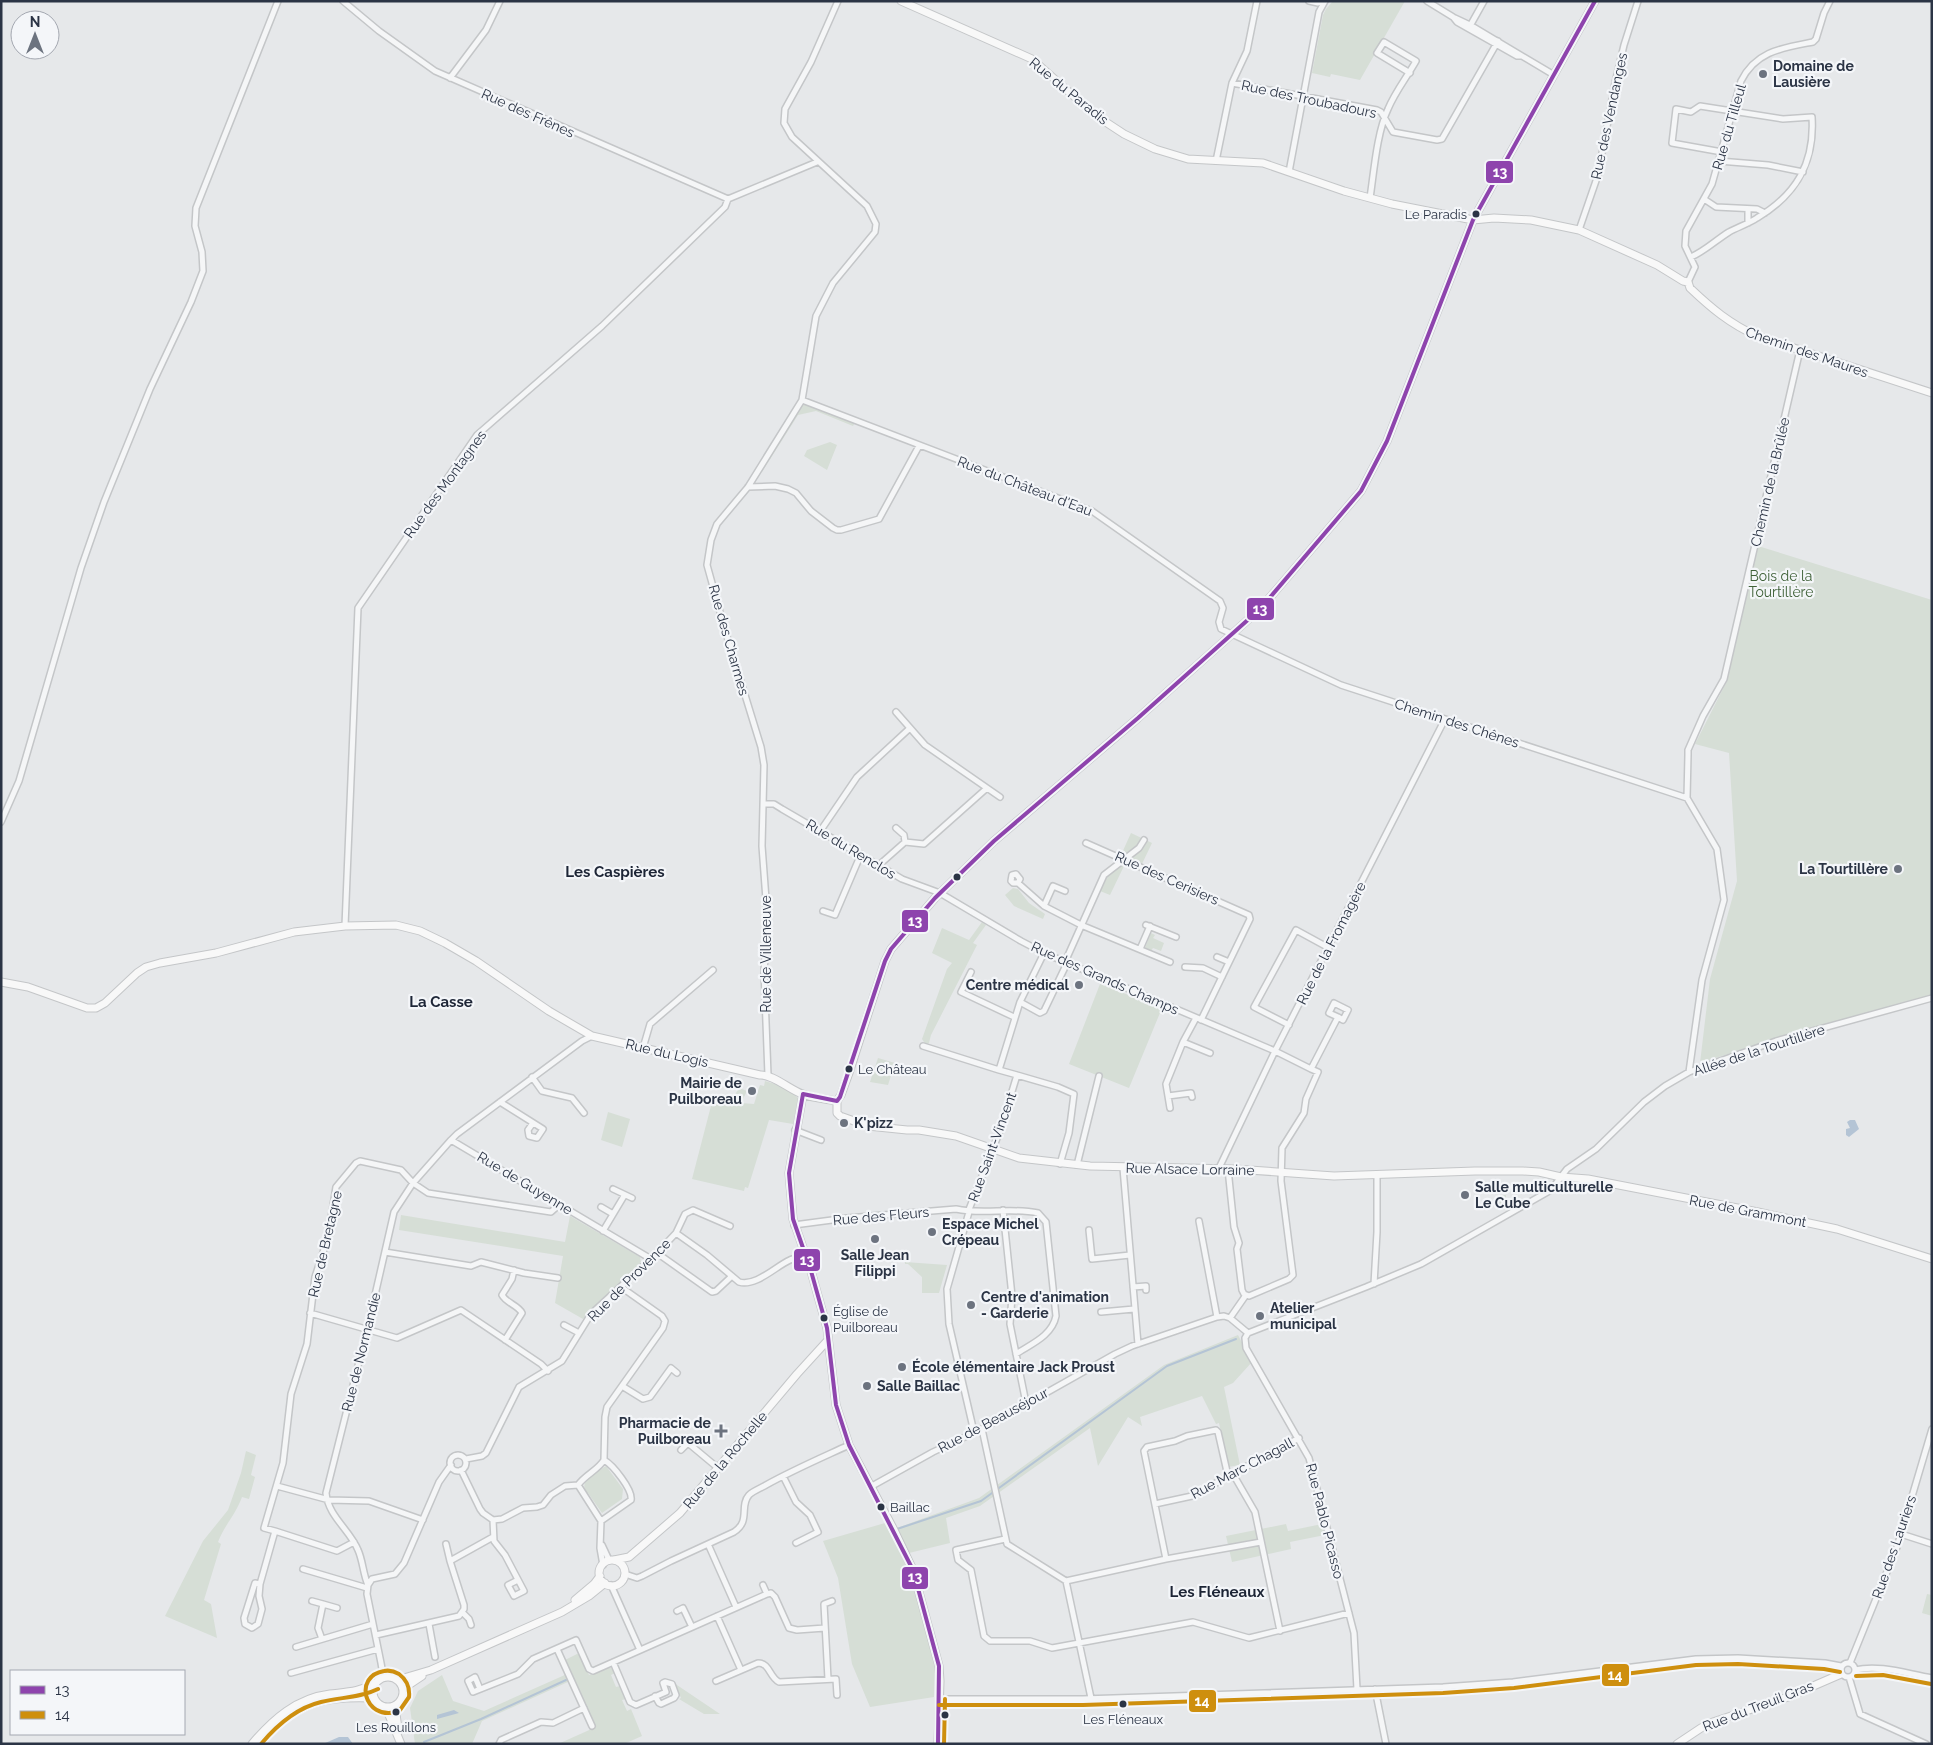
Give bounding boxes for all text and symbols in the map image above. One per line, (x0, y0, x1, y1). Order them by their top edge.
north arrow (10, 10, 60, 60)
text: N (30, 14, 40, 30)
street label: Rue des Vendanges (1588, 51, 1630, 181)
street label: Rue du Paradis (1026, 54, 1112, 128)
place label: Domaine de Lausière (1773, 58, 1854, 90)
marker: Domaine de Lausière (1757, 68, 1769, 80)
street label: Rue des Troubadours (1240, 77, 1378, 121)
street label: Rue du Tilleul (1709, 82, 1749, 172)
street label: Rue des Frênes (479, 85, 577, 141)
line badge: 13 (1485, 160, 1514, 184)
text: 13 (1493, 164, 1508, 180)
place label: Le Paradis (1405, 207, 1467, 222)
marker: Le Paradis (1471, 209, 1481, 219)
street label: Chemin des Maures (1744, 323, 1871, 381)
street label: Chemin de la Brûlée (1747, 416, 1793, 548)
street label: Rue des Montagnes (401, 427, 490, 541)
street label: Rue du Château d'Eau (955, 453, 1095, 519)
park label: Bois de la Tourtillère (1748, 568, 1814, 600)
street label: Rue des Charmes (706, 583, 753, 697)
line badge: 13 (1246, 597, 1275, 621)
text: 13 (1253, 601, 1268, 617)
street label: Chemin des Chênes (1393, 695, 1522, 751)
street label: Rue du Renclos (803, 816, 899, 882)
street label: Rue des Cerisiers (1113, 848, 1222, 908)
place label: La Tourtillère (1799, 861, 1889, 877)
district label: Les Caspières (565, 863, 665, 881)
marker: La Tourtillère (1892, 863, 1904, 875)
unlabelled marker (952, 872, 962, 882)
street label: Rue de la Fromagère (1293, 879, 1369, 1007)
street label: Rue de Villeneuve (758, 895, 774, 1013)
line badge: 13 (901, 909, 929, 933)
text: 13 (908, 913, 923, 929)
street label: Rue des Grands Champs (1029, 938, 1181, 1018)
place label: Centre médical (966, 977, 1070, 993)
marker: Centre médical (1073, 979, 1085, 991)
district label: La Casse (409, 993, 473, 1011)
street label: Allée de la Tourtillère (1691, 1021, 1827, 1079)
street label: Rue du Logis (624, 1036, 710, 1070)
place label: Le Château (858, 1062, 927, 1077)
marker: Le Château (844, 1064, 854, 1074)
place label: Mairie de Puilboreau (669, 1075, 743, 1107)
marker: Mairie de Puilboreau (746, 1085, 758, 1097)
street label: Rue Saint-Vincent (965, 1090, 1019, 1204)
place label: K'pizz (854, 1115, 893, 1131)
marker: K'pizz (838, 1117, 850, 1129)
street label: Rue de Guyenne (475, 1148, 575, 1218)
street label: Rue Alsace Lorraine (1125, 1160, 1255, 1178)
place label: Salle multiculturelle Le Cube (1475, 1179, 1614, 1211)
street label: Rue de Bretagne (305, 1189, 345, 1299)
marker: Salle multiculturelle Le Cube (1459, 1189, 1471, 1201)
street label: Rue de Grammont (1688, 1192, 1808, 1230)
street label: Rue des Fleurs (832, 1204, 930, 1228)
place label: Espace Michel Crépeau (942, 1216, 1039, 1248)
marker: Espace Michel Crépeau (926, 1226, 938, 1238)
marker: Salle Jean Filippi (869, 1233, 881, 1245)
street label: Rue de Provence (584, 1235, 674, 1325)
place label: Salle Jean Filippi (841, 1247, 909, 1279)
line badge: 13 (793, 1248, 821, 1272)
text: 13 (800, 1252, 815, 1268)
place label: Centre d'animation - Garderie (981, 1289, 1109, 1321)
street label: Rue de Normandie (338, 1291, 384, 1413)
marker: Centre d'animation - Garderie (965, 1299, 977, 1311)
place label: Atelier municipal (1270, 1300, 1337, 1332)
place label: Église de Puilboreau (833, 1304, 898, 1335)
marker: Atelier municipal (1254, 1310, 1266, 1322)
marker: Église de Puilboreau (819, 1313, 829, 1323)
place label: École élémentaire Jack Proust (912, 1358, 1115, 1375)
marker: École élémentaire Jack Proust (896, 1361, 908, 1373)
place label: Salle Baillac (877, 1378, 960, 1394)
marker: Salle Baillac (861, 1380, 873, 1392)
street label: Rue de Beauséjour (935, 1384, 1051, 1456)
street label: Rue de la Rochelle (680, 1408, 770, 1512)
place label: Pharmacie de Puilboreau (619, 1415, 712, 1447)
marker: Pharmacie de Puilboreau (715, 1425, 727, 1437)
street label: Rue Marc Chagall (1188, 1434, 1296, 1502)
street label: Rue Pablo Picasso (1303, 1461, 1347, 1581)
street label: Rue des Lauriers (1869, 1493, 1919, 1601)
place label: Baillac (890, 1500, 930, 1515)
marker: Baillac (876, 1502, 886, 1512)
line badge: 13 (901, 1566, 929, 1590)
text: 13 (908, 1569, 923, 1585)
district label: Les Fléneaux (1170, 1583, 1264, 1601)
line badge: 14 (1601, 1663, 1630, 1687)
text: 14 (1608, 1667, 1622, 1683)
legend (10, 1670, 185, 1735)
street label: Rue du Treuil Gras (1700, 1677, 1816, 1734)
text: 13 (55, 1681, 69, 1699)
line badge: 14 (1188, 1689, 1217, 1713)
text: 14 (1195, 1693, 1209, 1709)
marker: Les Fléneaux (1118, 1699, 1128, 1709)
text: 14 (55, 1706, 70, 1724)
marker: Les Rouillons (391, 1707, 401, 1717)
unlabelled marker (940, 1710, 950, 1720)
place label: Les Fléneaux (1083, 1712, 1163, 1727)
place label: Les Rouillons (356, 1720, 436, 1735)

